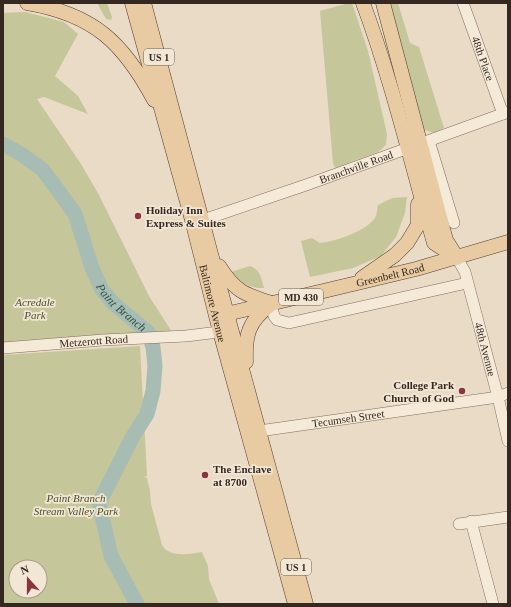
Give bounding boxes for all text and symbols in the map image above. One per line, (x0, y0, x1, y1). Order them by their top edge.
street label: 48th Place (470, 35, 497, 82)
road number: US 1 (144, 49, 174, 65)
street label: Branchville Road (318, 148, 395, 186)
place label: Holiday Inn Express & Suites (146, 204, 227, 229)
marker: Holiday Inn Express & Suites (133, 211, 143, 221)
street label: Greenbelt Road (355, 261, 426, 289)
street label: Baltimore Avenue (197, 263, 229, 344)
water label: Paint Branch (93, 281, 149, 335)
road number: MD 430 (279, 289, 323, 305)
park label: Acredale Park (14, 296, 55, 321)
street label: 48th Avenue (473, 321, 498, 378)
street label: Metzerott Road (59, 333, 129, 349)
place label: College Park Church of God (383, 379, 455, 404)
marker: College Park Church of God (457, 386, 467, 396)
street label: Tecumseh Street (311, 407, 385, 429)
place label: The Enclave at 8700 (213, 463, 271, 488)
marker: The Enclave at 8700 (200, 470, 210, 480)
park label: Paint Branch Stream Valley Park (34, 492, 119, 517)
north arrow (8, 559, 48, 599)
road number: US 1 (281, 559, 311, 575)
text: N (19, 563, 30, 577)

